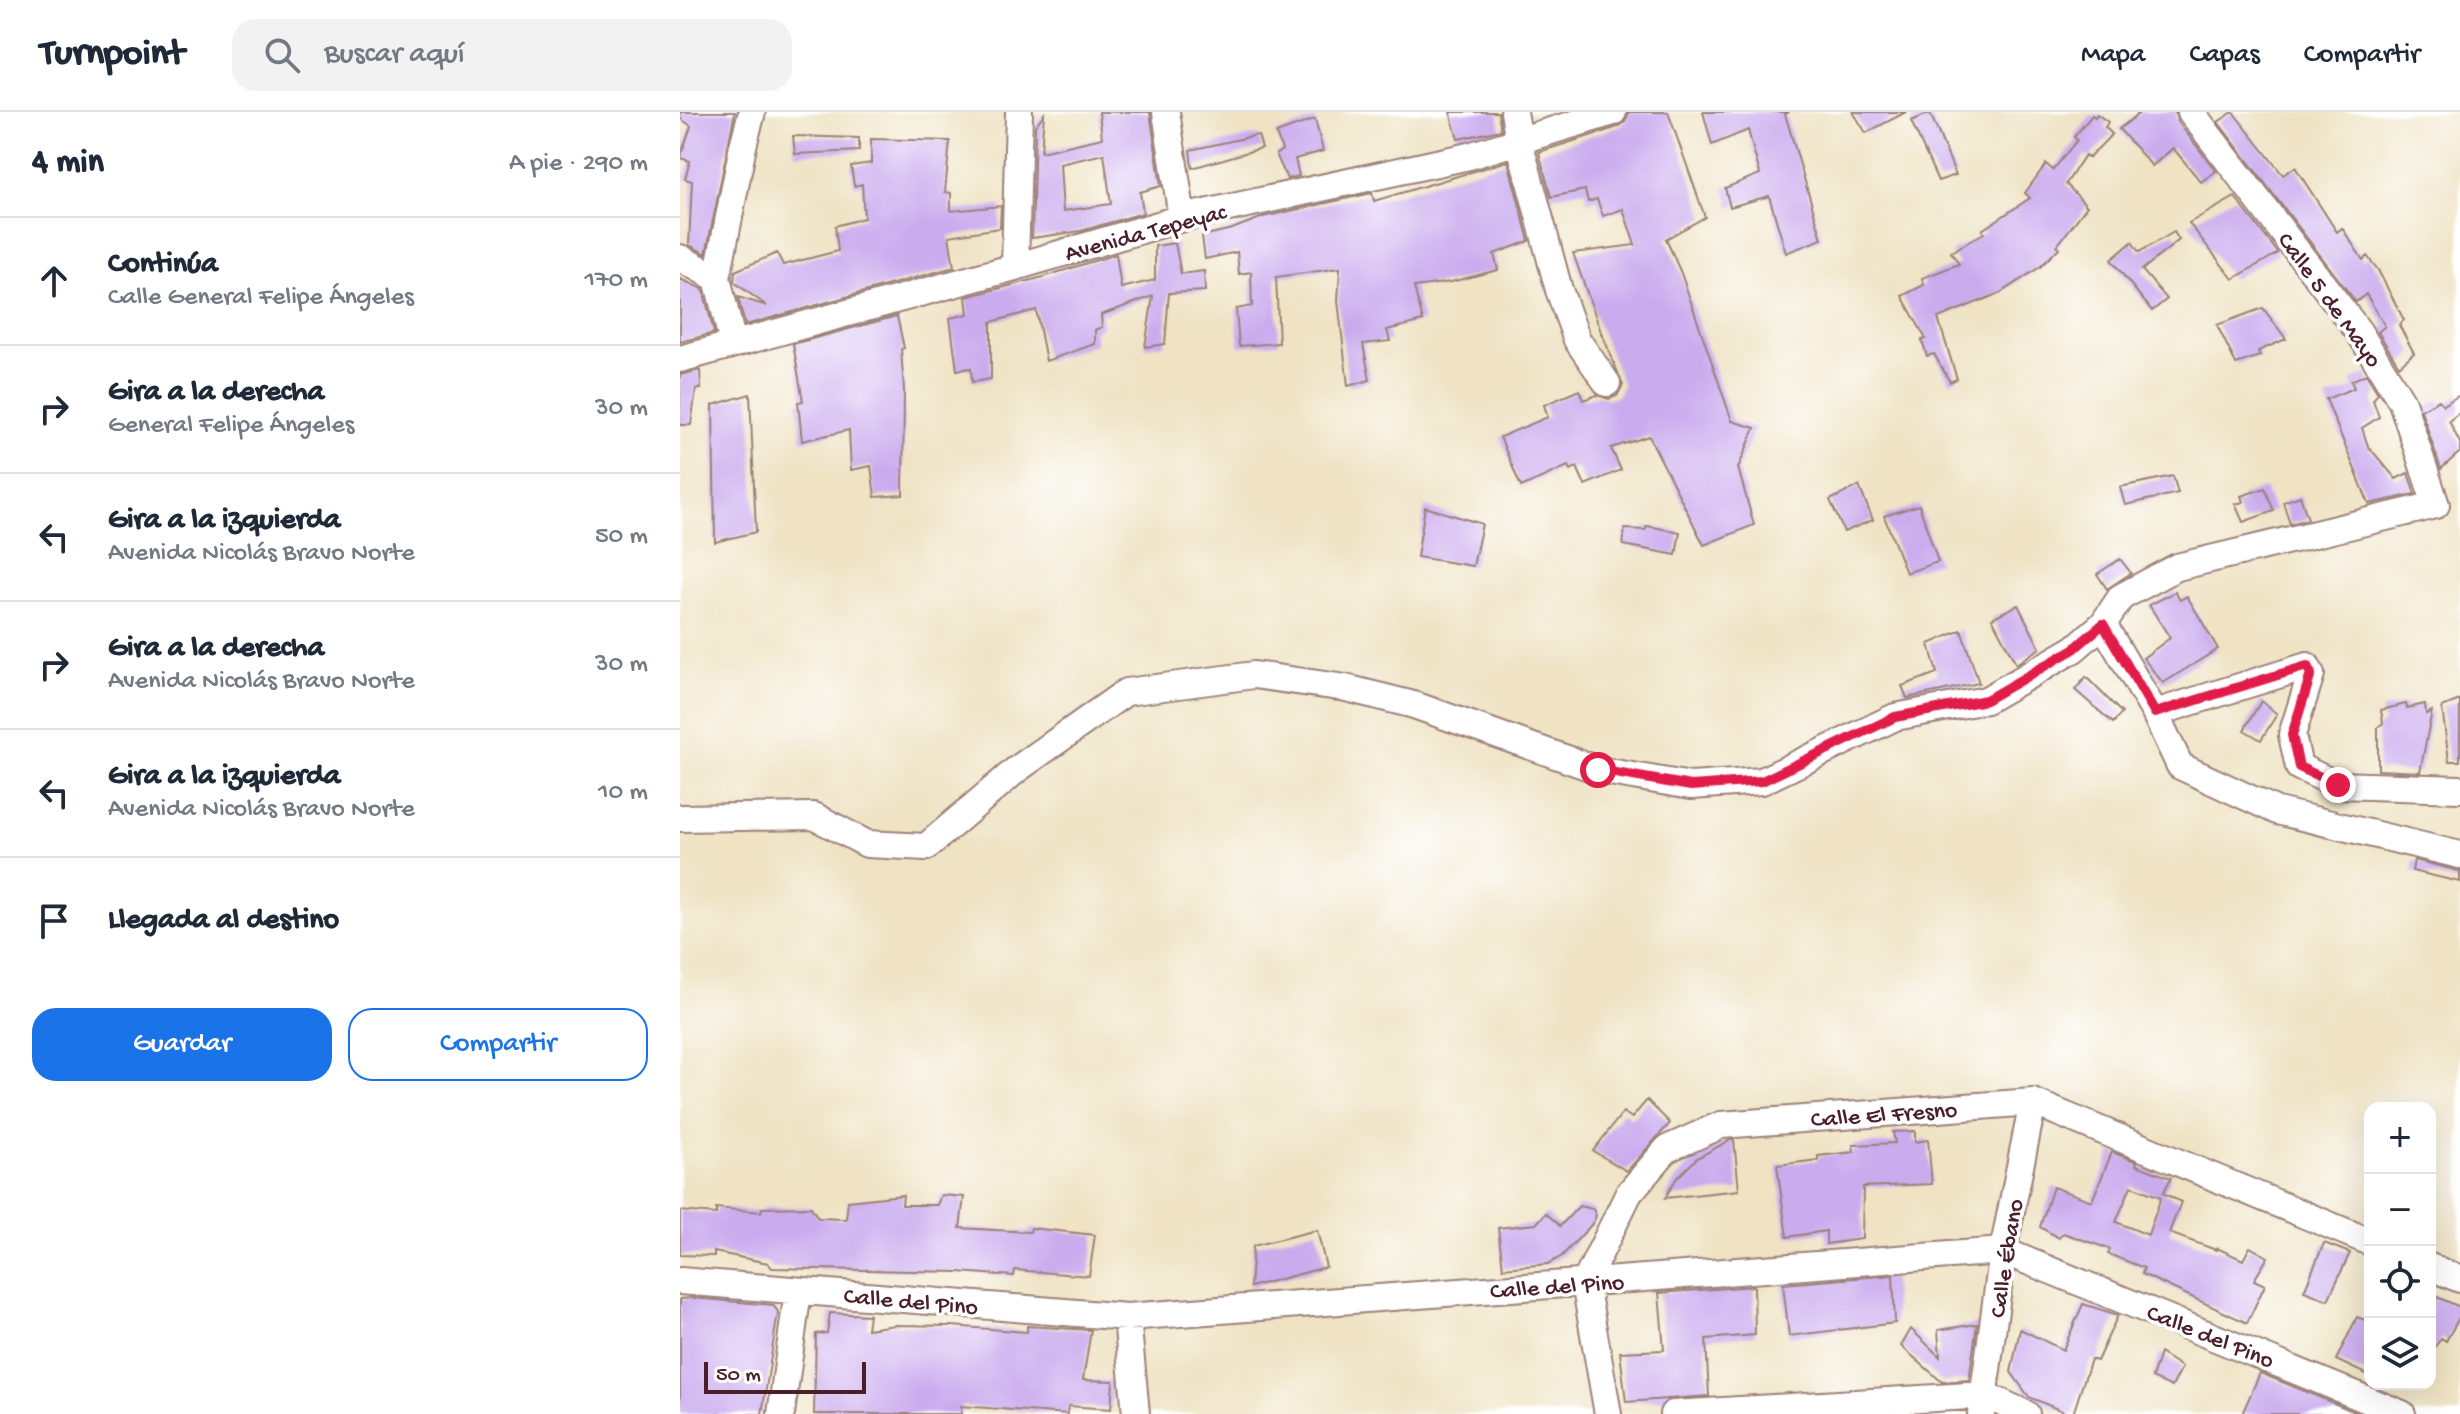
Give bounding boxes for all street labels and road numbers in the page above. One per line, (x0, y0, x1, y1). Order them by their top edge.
street label: Avenida Tepeyac (1062, 199, 1231, 270)
street label: Calle 5 de Mayo (2270, 228, 2387, 374)
street label: Calle El Fresno (1810, 1097, 1958, 1136)
street label: Calle Ébano (1985, 1197, 2032, 1320)
street label: Calle del Pino (1489, 1269, 1625, 1308)
street label: Calle del Pino (842, 1283, 979, 1324)
street label: Calle del Pino (2142, 1300, 2278, 1377)

